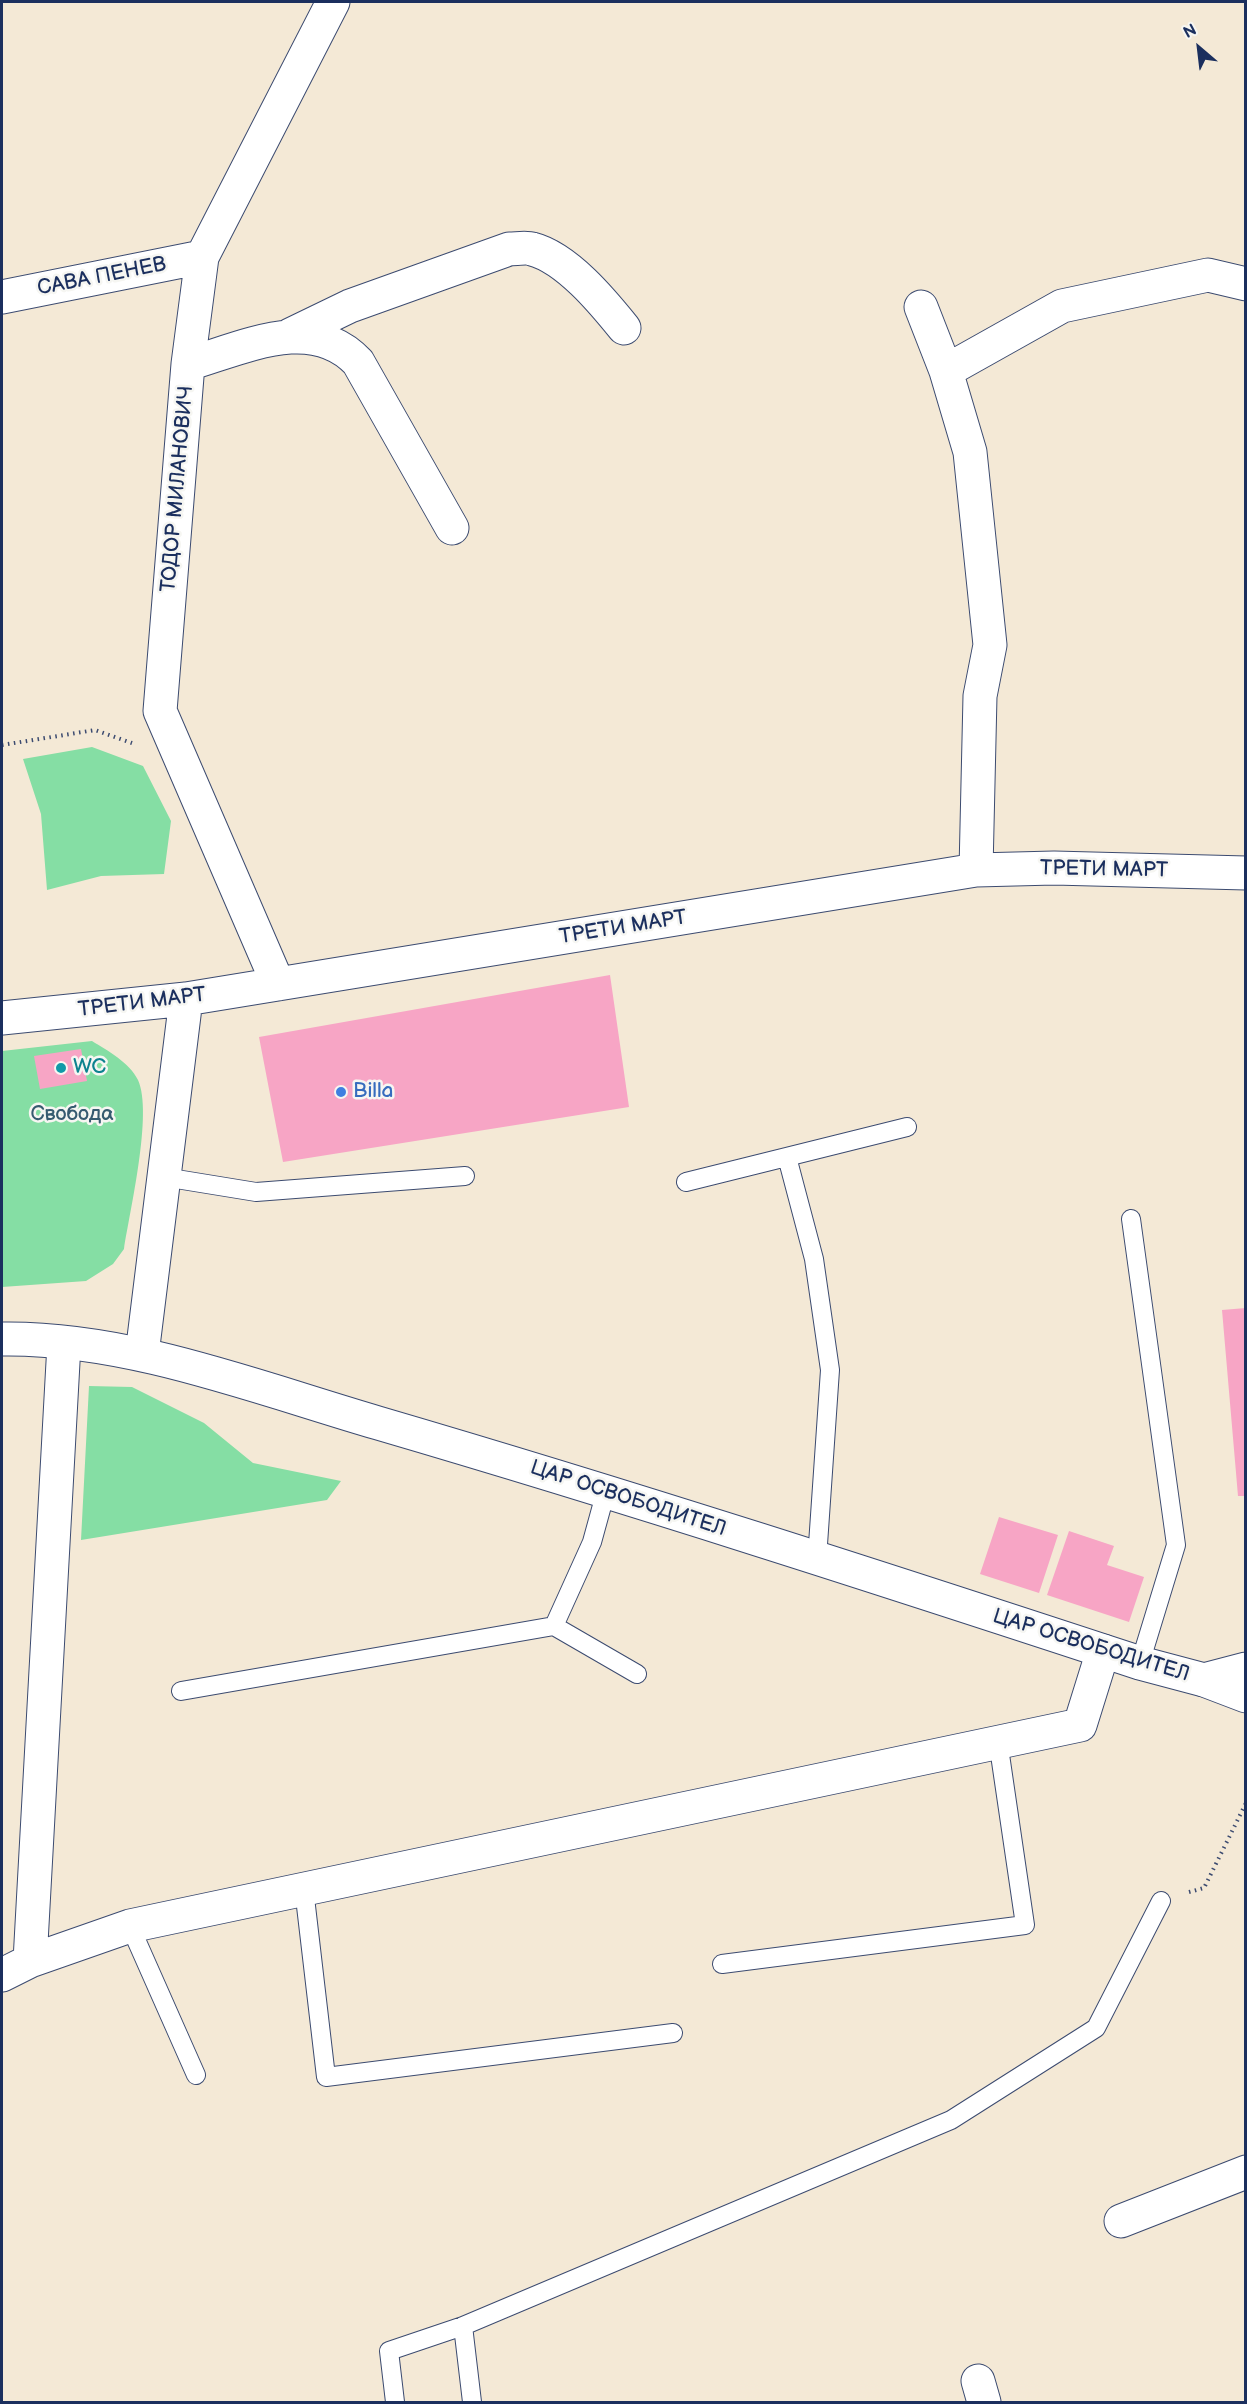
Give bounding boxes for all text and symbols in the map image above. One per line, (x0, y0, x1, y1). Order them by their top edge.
north arrow (1169, 18, 1229, 78)
text: N (1181, 20, 1200, 43)
street label: САВА ПЕНЕВ (35, 252, 169, 302)
street label: ТОДОР МИЛАНОВИЧ (156, 385, 200, 593)
street label: ТРЕТИ МАРТ (1040, 856, 1168, 884)
street label: ТРЕТИ МАРТ (558, 906, 688, 950)
street label: ТРЕТИ МАРТ (77, 983, 207, 1023)
place label: WC (73, 1055, 106, 1081)
marker: WC (54, 1061, 68, 1075)
place label: Billa (353, 1079, 393, 1105)
marker: Billa (334, 1085, 348, 1099)
park label: Свобода (30, 1102, 114, 1128)
street label: ЦАР ОСВОБОДИТЕЛ (527, 1455, 729, 1543)
street label: ЦАР ОСВОБОДИТЕЛ (990, 1604, 1192, 1688)

